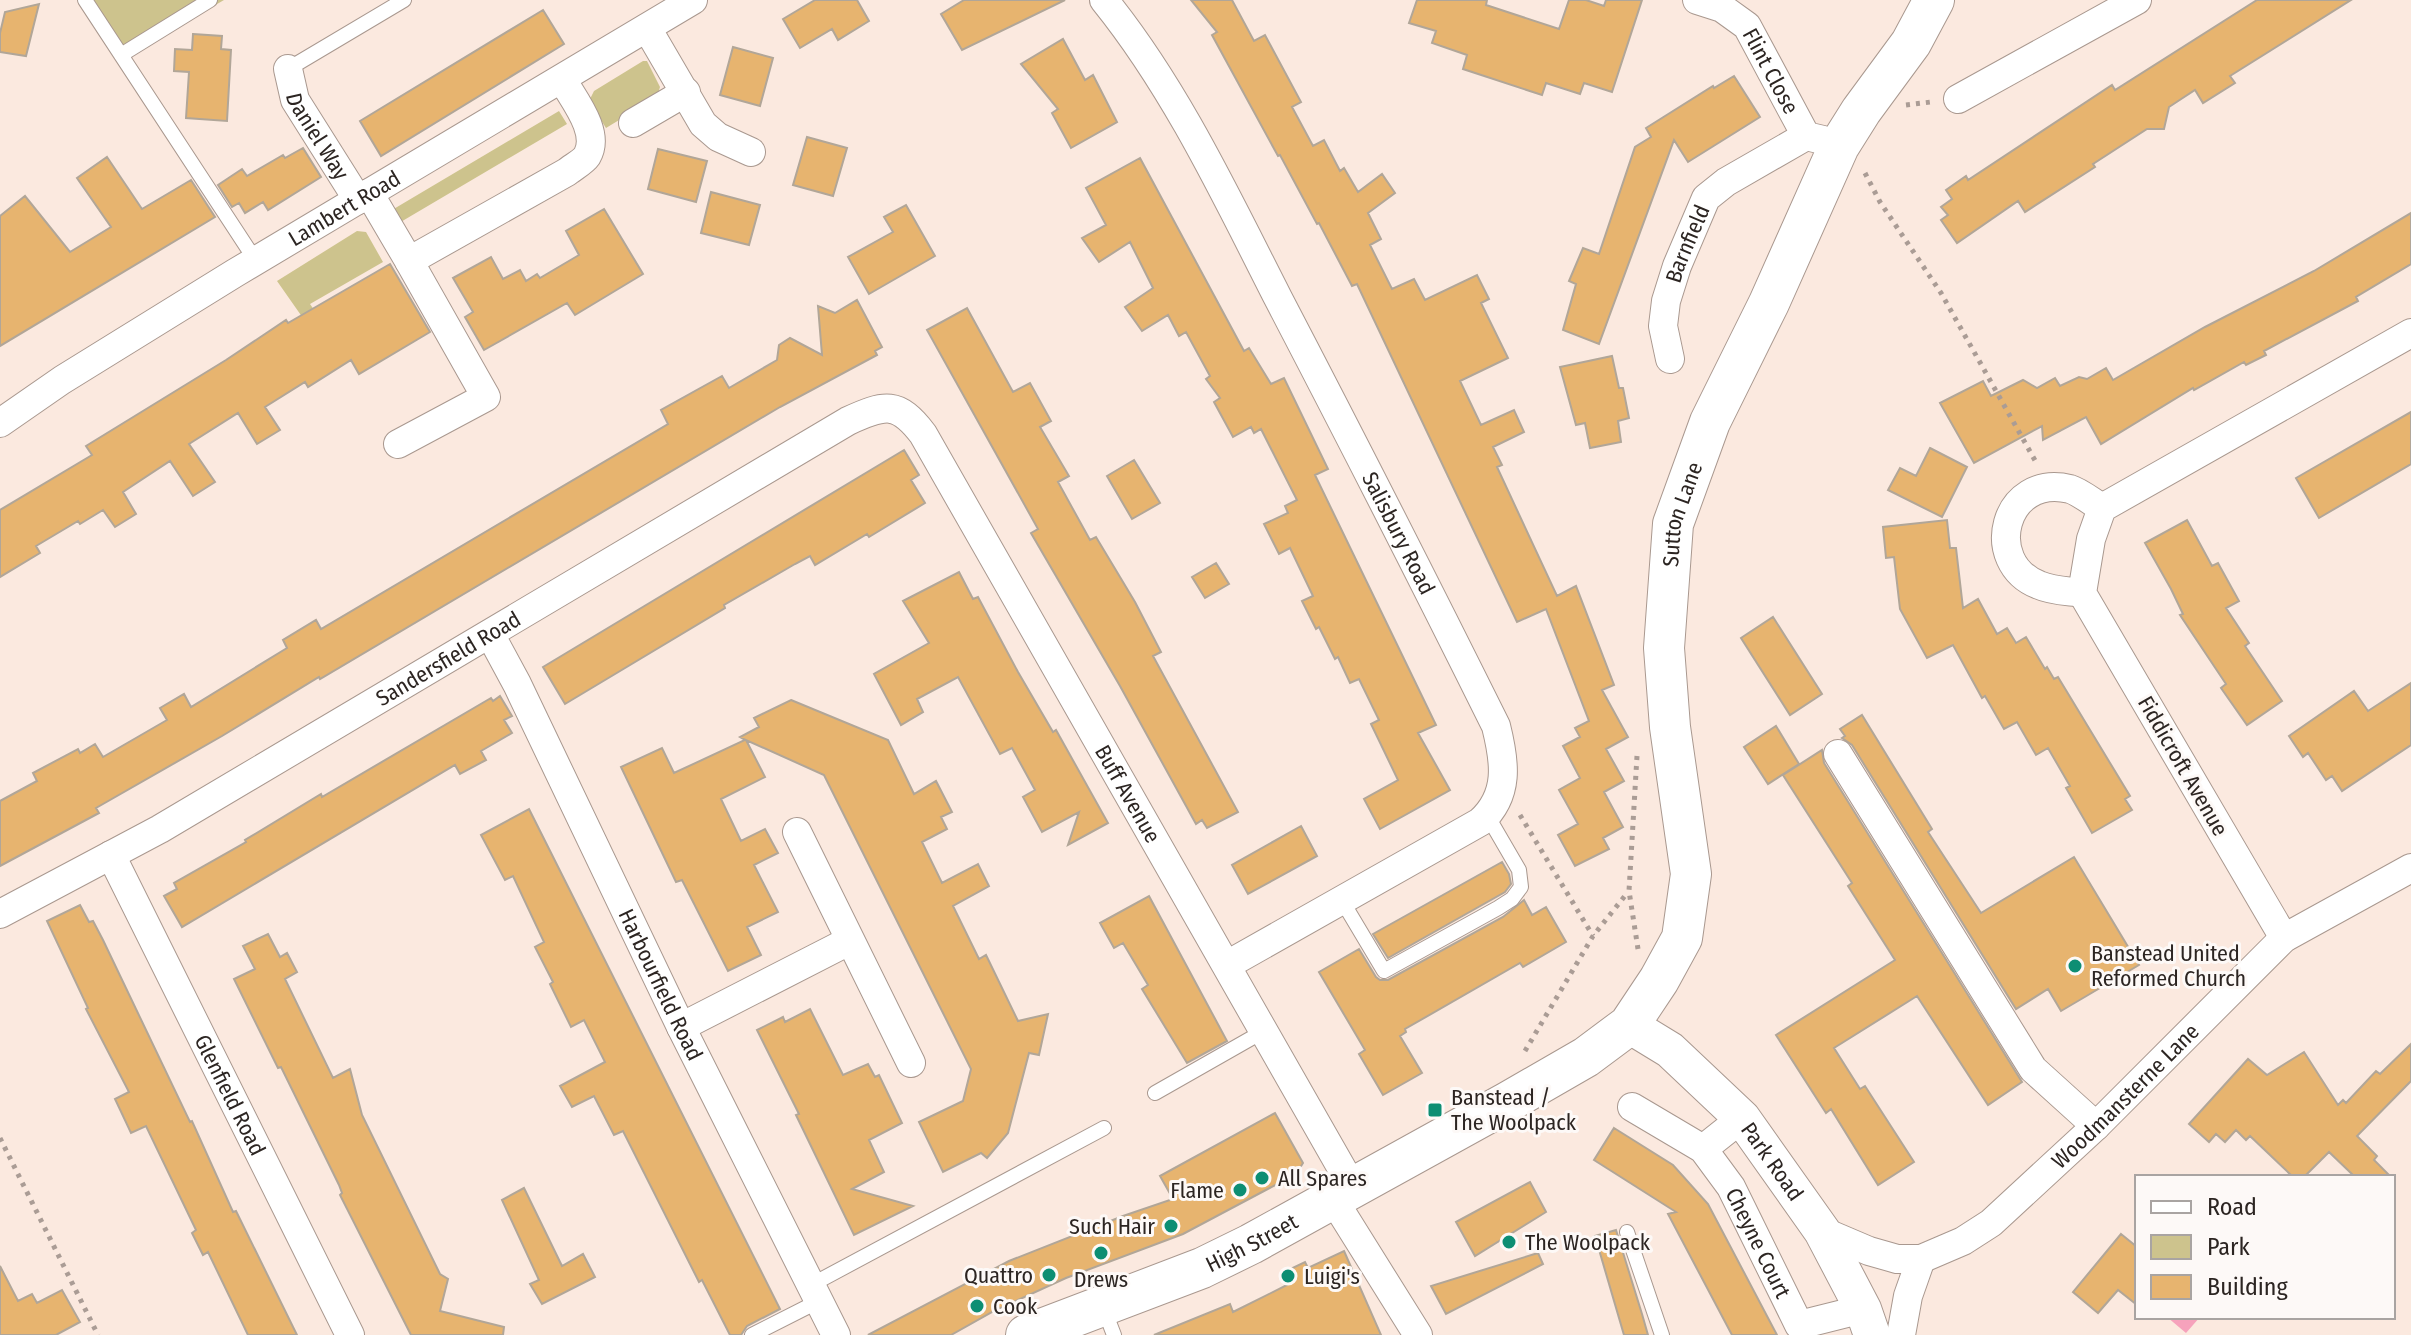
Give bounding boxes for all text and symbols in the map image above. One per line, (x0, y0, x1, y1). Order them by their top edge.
street label: Flint Close (1737, 23, 1805, 118)
street label: Daniel Way (280, 90, 355, 185)
street label: Lambert Road (283, 164, 405, 252)
street label: Barnfield (1659, 201, 1715, 286)
street label: Sutton Lane (1656, 458, 1708, 568)
street label: Salisbury Road (1357, 467, 1441, 599)
street label: Sandersfield Road (371, 605, 525, 712)
street label: Fiddicroft Avenue (2132, 691, 2234, 841)
street label: Buff Avenue (1090, 740, 1167, 847)
street label: Harbourfield Road (613, 904, 709, 1065)
place label: Banstead United Reformed Church (2091, 940, 2246, 992)
marker: Banstead United Reformed Church (2066, 957, 2084, 975)
street label: Woodmansterne Lane (2046, 1018, 2204, 1174)
street label: Glenfield Road (189, 1030, 272, 1160)
place label: Banstead / The Woolpack (1451, 1084, 1577, 1136)
marker: Banstead / The Woolpack (1426, 1101, 1444, 1119)
street label: Park Road (1736, 1117, 1810, 1206)
place label: All Spares (1278, 1165, 1367, 1192)
marker: All Spares (1253, 1169, 1271, 1187)
legend (2135, 1175, 2395, 1319)
place label: Flame (1170, 1177, 1224, 1204)
marker: Flame (1231, 1181, 1249, 1199)
street label: Cheyne Court (1720, 1183, 1797, 1303)
text: Road (2207, 1193, 2257, 1221)
street label: High Street (1201, 1207, 1303, 1278)
place label: Such Hair (1069, 1213, 1155, 1240)
marker: Such Hair (1162, 1217, 1180, 1235)
place label: The Woolpack (1525, 1229, 1651, 1256)
marker: The Woolpack (1500, 1233, 1518, 1251)
text: Park (2207, 1233, 2250, 1261)
marker: Drews (1092, 1244, 1110, 1262)
place label: Quattro (964, 1262, 1033, 1289)
place label: Luigi's (1304, 1263, 1360, 1290)
marker: Quattro (1040, 1266, 1058, 1284)
place label: Drews (1074, 1266, 1128, 1293)
marker: Luigi's (1279, 1267, 1297, 1285)
text: Building (2207, 1273, 2289, 1301)
place label: Cook (993, 1293, 1038, 1320)
marker: Cook (968, 1297, 986, 1315)

